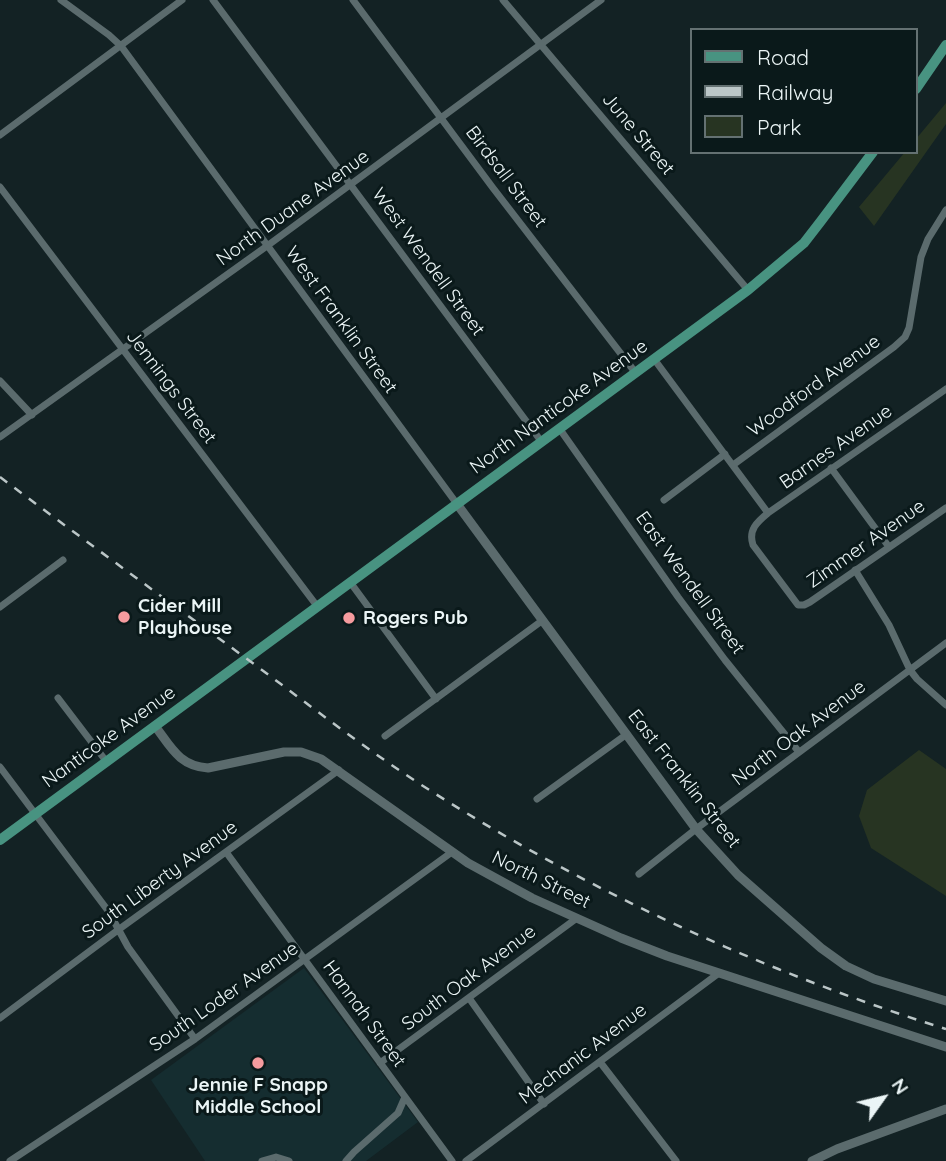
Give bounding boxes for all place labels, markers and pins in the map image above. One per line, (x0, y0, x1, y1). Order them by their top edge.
place label: Cider Mill Playhouse (138, 595, 232, 639)
place label: Rogers Pub (363, 607, 468, 629)
marker: Cider Mill Playhouse (116, 609, 132, 625)
marker: Rogers Pub (341, 610, 357, 626)
marker: Jennie F Snapp Middle School (250, 1055, 266, 1071)
place label: Jennie F Snapp Middle School (188, 1074, 328, 1118)

